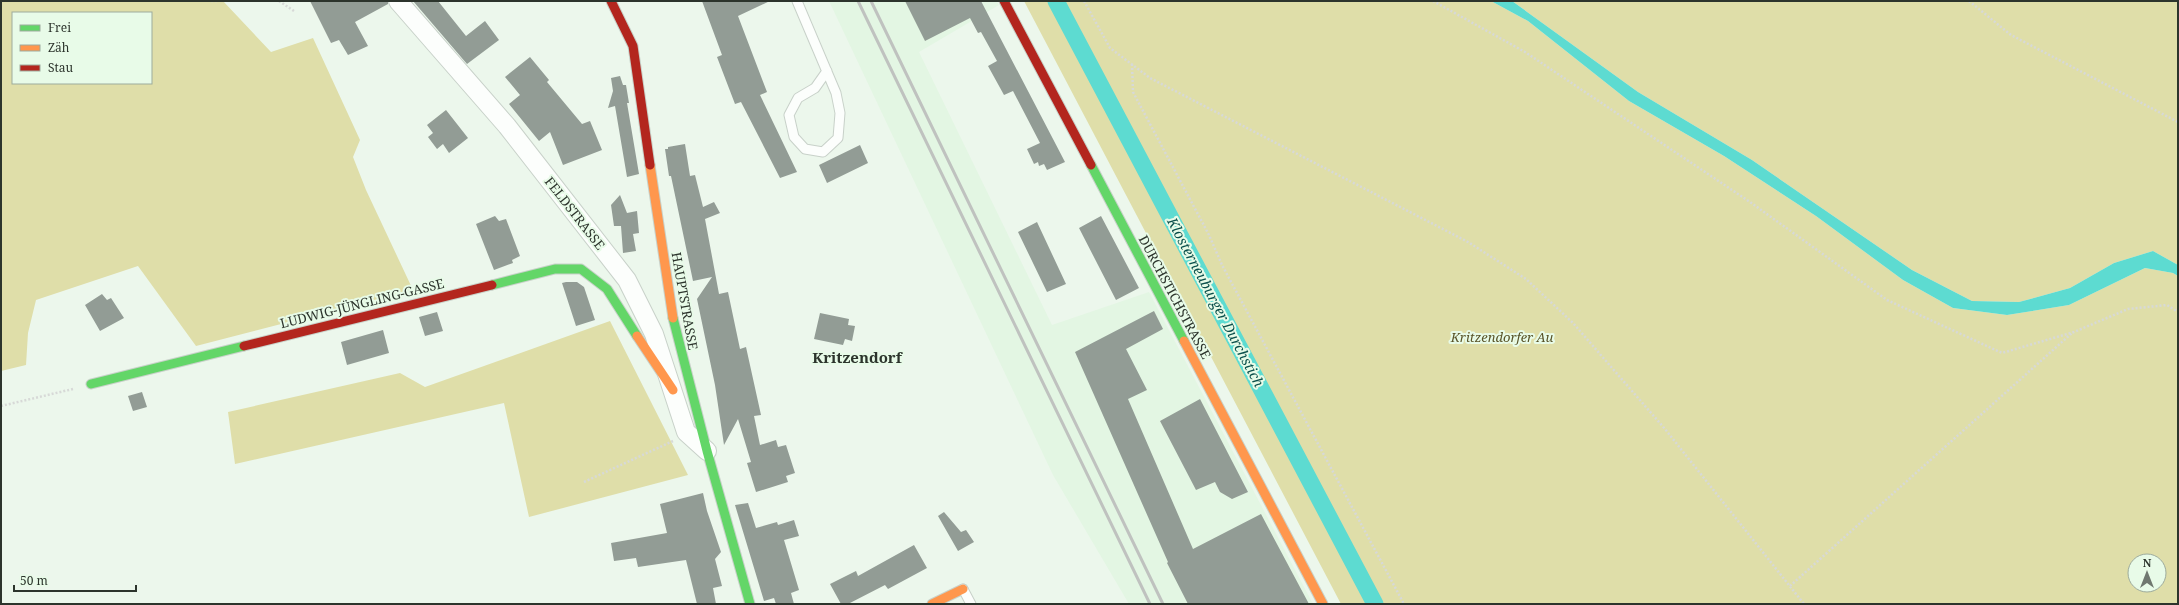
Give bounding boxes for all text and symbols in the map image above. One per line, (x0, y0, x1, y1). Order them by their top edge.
legend (12, 12, 152, 84)
text: Frei (48, 19, 71, 36)
text: Zäh (48, 39, 70, 56)
text: Stau (48, 59, 74, 76)
street label: FELDSTRASSE (541, 173, 609, 253)
water label: Klosterneuburger Durchstich (1163, 213, 1269, 391)
street label: DURCHSTICHSTRASSE (1135, 232, 1215, 362)
street label: HAUPTSTRASSE (668, 251, 702, 351)
street label: LUDWIG-JÜNGLING-GASSE (278, 274, 446, 332)
park label: Kritzendorfer Au (1450, 328, 1553, 346)
district label: Kritzendorf (812, 347, 904, 367)
north arrow (2127, 553, 2167, 593)
text: N (2143, 555, 2152, 570)
scale bar (14, 567, 136, 593)
text: 50 m (20, 572, 48, 589)

